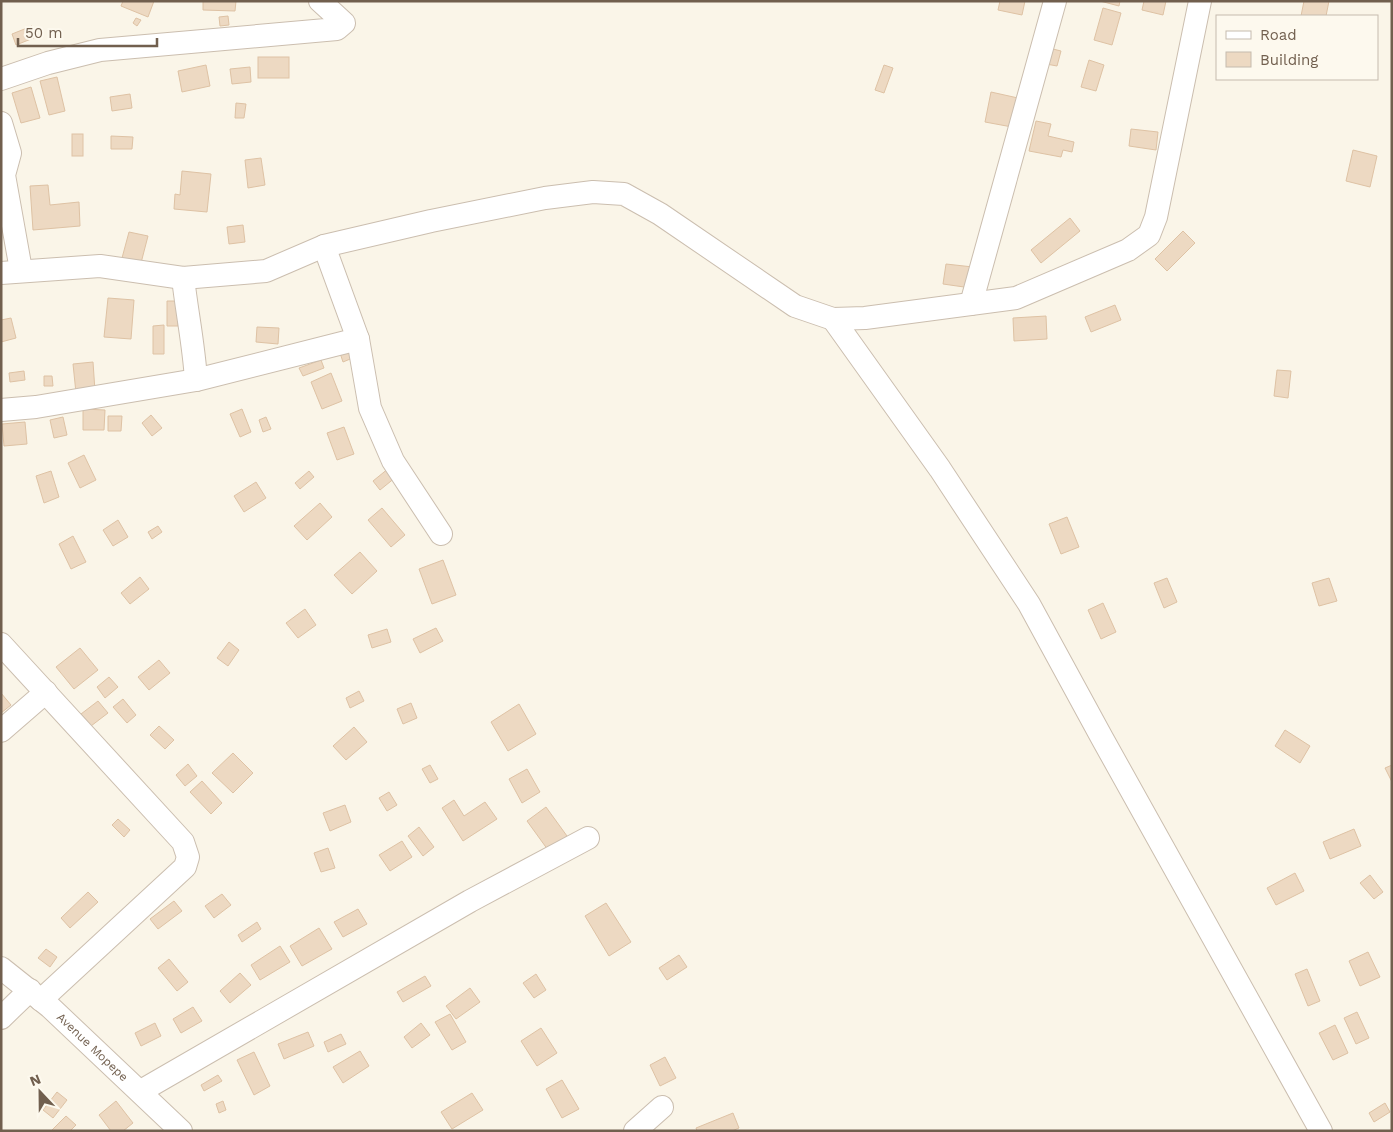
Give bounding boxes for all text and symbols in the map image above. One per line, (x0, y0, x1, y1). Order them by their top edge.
scale bar (18, 15, 156, 47)
legend (1216, 15, 1378, 80)
text: 50 m (25, 24, 62, 42)
text: Road (1260, 26, 1297, 44)
text: Building (1260, 51, 1318, 69)
street label: Avenue Mopepe (54, 1010, 131, 1084)
north arrow (15, 1067, 65, 1117)
text: N (27, 1071, 43, 1089)

